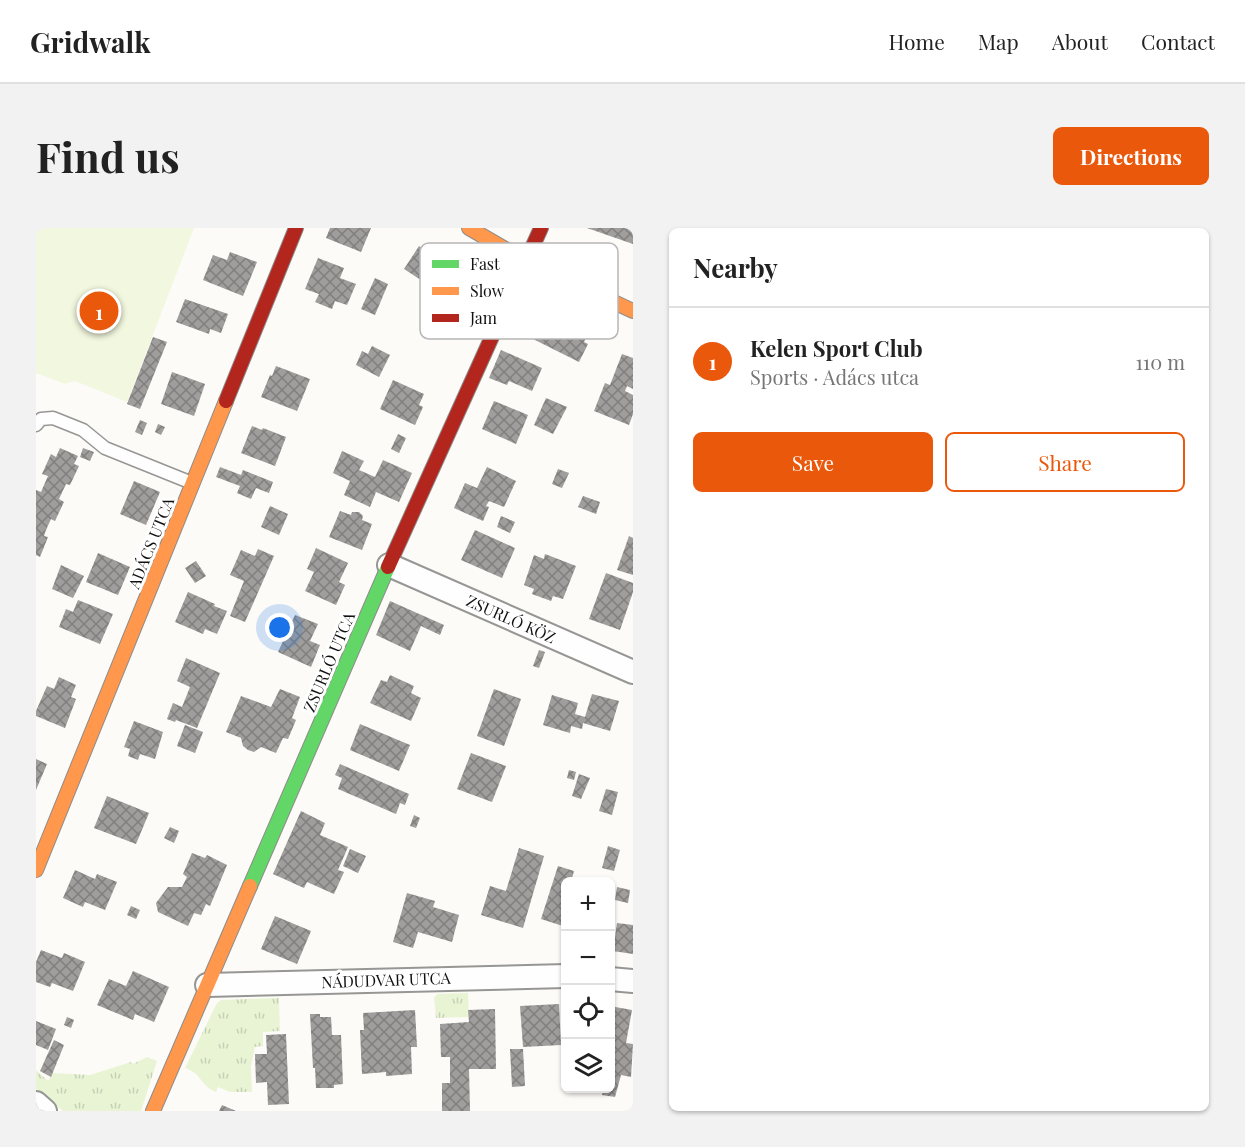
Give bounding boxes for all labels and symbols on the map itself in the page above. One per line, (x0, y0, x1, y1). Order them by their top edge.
legend (420, 243, 618, 339)
text: Fast (470, 253, 500, 274)
text: Slow (470, 280, 505, 301)
pin: 1 (80, 288, 118, 334)
text: Jam (469, 307, 497, 328)
street label: ADÁCS UTCA (122, 493, 179, 592)
street label: ZSURLÓ KÖZ (463, 589, 559, 648)
street label: ZSURLÓ UTCA (298, 608, 359, 715)
your location (265, 613, 294, 642)
street label: NÁDUDVAR UTCA (321, 967, 452, 992)

